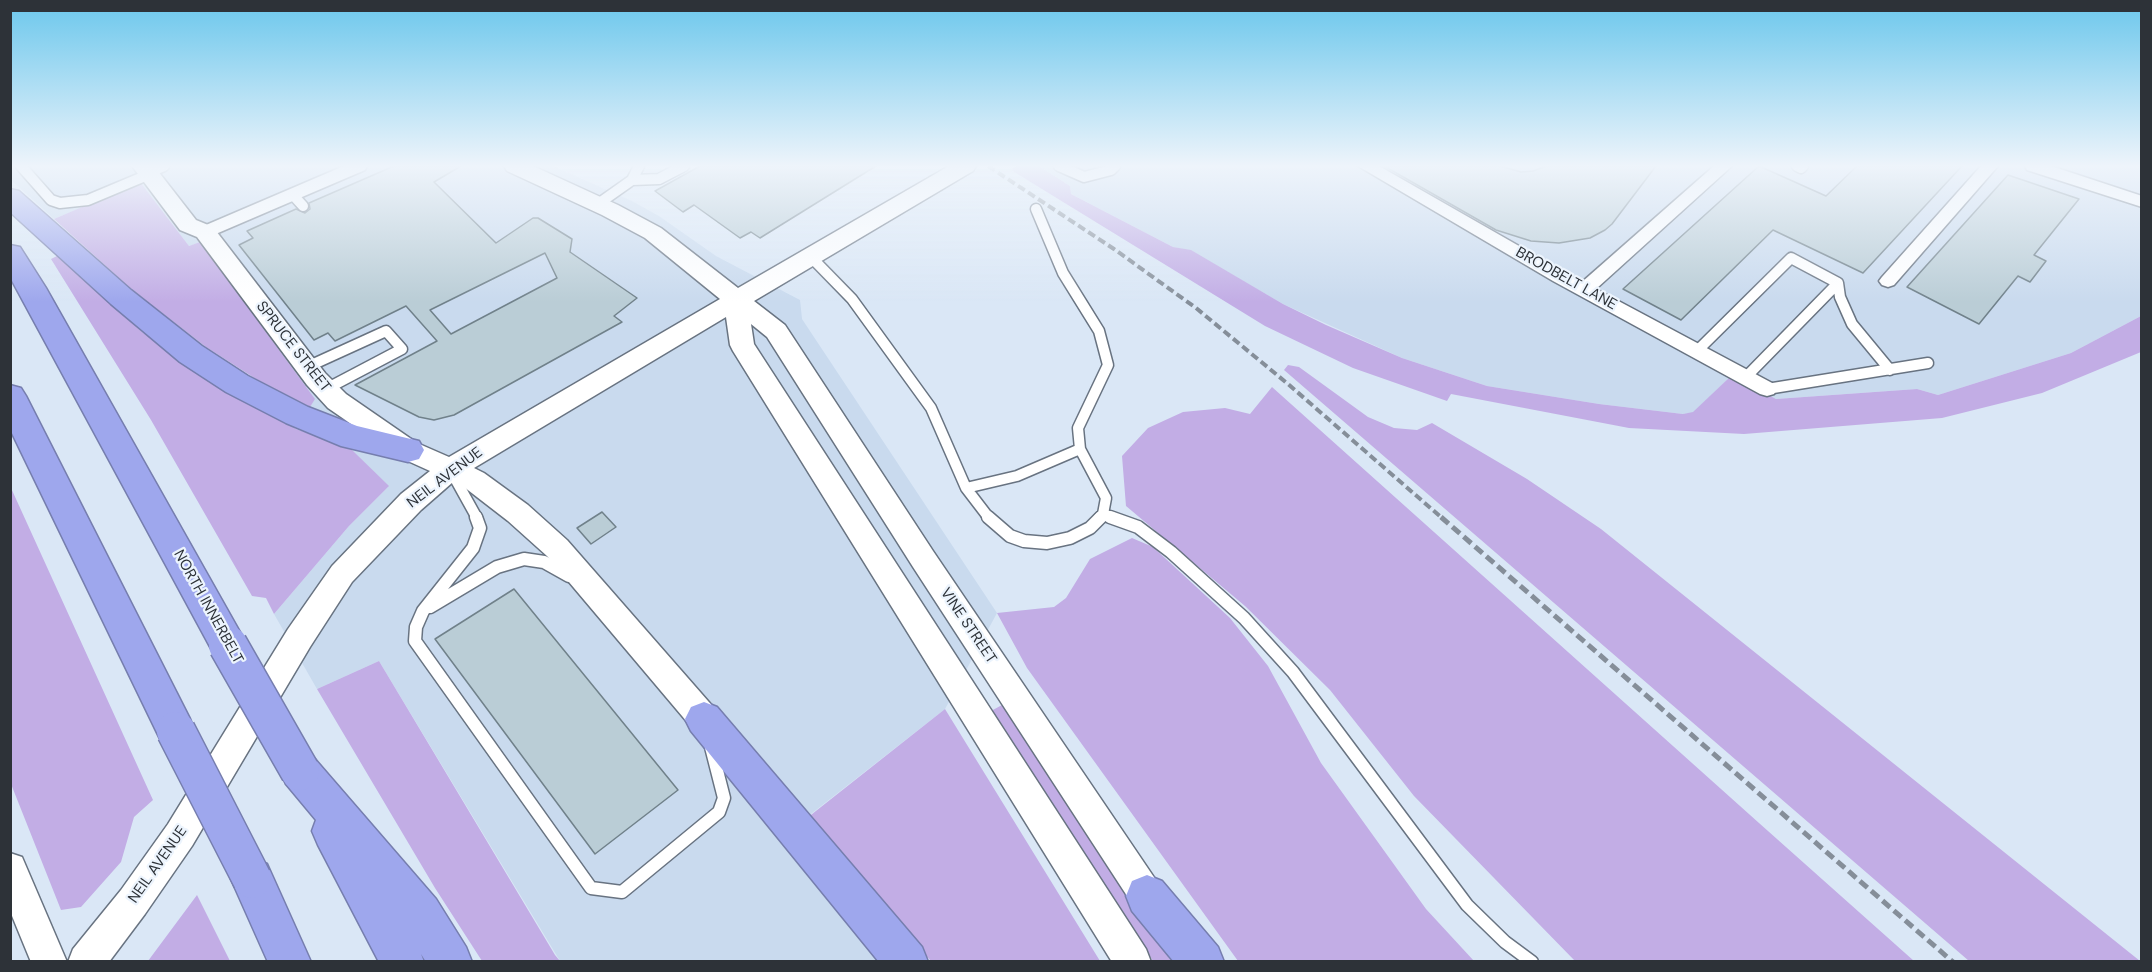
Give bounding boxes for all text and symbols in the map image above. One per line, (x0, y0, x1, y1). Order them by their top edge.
street label: BRODBELT LANE (1512, 244, 1620, 314)
street label: SPRUCE STREET (252, 298, 334, 396)
street label: NEIL AVENUE (404, 444, 486, 512)
street label: NORTH INNERBELT (169, 547, 247, 667)
street label: VINE STREET (936, 585, 1000, 667)
street label: NEIL AVENUE (125, 823, 191, 907)

